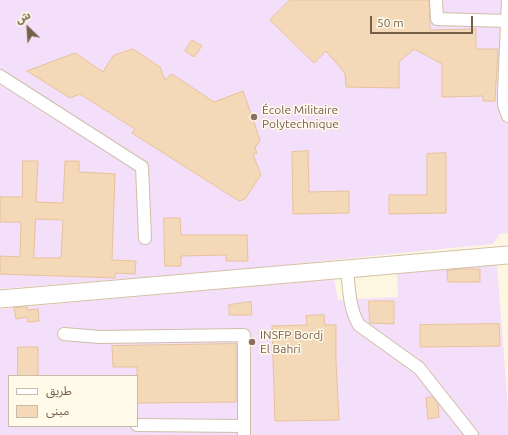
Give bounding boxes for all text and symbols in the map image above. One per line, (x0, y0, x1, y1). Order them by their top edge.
north arrow (8, 8, 48, 48)
scale bar (372, 8, 475, 34)
text: ش (14, 9, 32, 26)
text: 50 m (377, 16, 404, 29)
place label: École Militaire Polytechnique (262, 103, 339, 131)
marker: École Militaire Polytechnique (249, 112, 259, 122)
place label: INSFP Bordj El Bahri (260, 328, 323, 356)
marker: INSFP Bordj El Bahri (247, 337, 257, 347)
legend (8, 375, 138, 427)
text: طريق (46, 384, 72, 397)
text: مبنى (46, 404, 69, 417)

